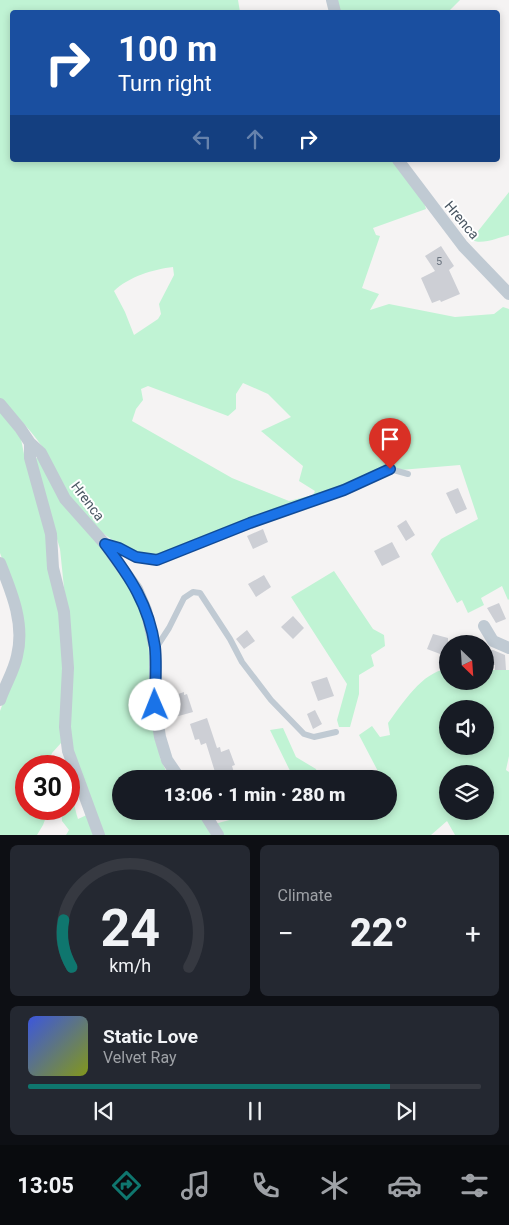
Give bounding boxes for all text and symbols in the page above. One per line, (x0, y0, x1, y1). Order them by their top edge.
text: 100 m (118, 29, 217, 70)
icon: right (35, 30, 100, 95)
text: Turn right (118, 71, 212, 96)
icon: left (188, 125, 216, 153)
icon: ahead (241, 125, 269, 153)
icon: right (294, 125, 322, 153)
street label: Hrenca (442, 198, 482, 242)
house number: 5 (436, 255, 442, 268)
pin (369, 418, 411, 469)
icon: arrive (376, 425, 404, 453)
street label: Hrenca (68, 478, 108, 524)
north arrow (439, 635, 494, 690)
map controls (439, 635, 494, 820)
position arrow (128, 678, 180, 730)
button: sound (439, 700, 494, 755)
speed limit sign: 30 (15, 755, 80, 820)
button: layers (439, 765, 494, 820)
text: 13:06 · 1 min · 280 m (163, 783, 346, 806)
text: Climate (278, 886, 332, 905)
text: 24 (100, 898, 160, 959)
text: 22° (350, 911, 409, 955)
text: − (278, 917, 294, 950)
text: + (465, 917, 481, 950)
text: km/h (109, 955, 151, 976)
text: Static Love (103, 1025, 198, 1048)
text: Velvet Ray (103, 1048, 177, 1067)
icon: previous (90, 1097, 118, 1125)
icon: pause (241, 1097, 269, 1125)
icon: next (392, 1097, 420, 1125)
icon: directions (109, 1168, 144, 1203)
icon: music (178, 1168, 213, 1203)
icon: phone (248, 1168, 283, 1203)
icon: climate (317, 1168, 352, 1203)
icon: car (387, 1168, 422, 1203)
icon: filters (457, 1168, 492, 1203)
text: 13:05 (17, 1173, 74, 1198)

